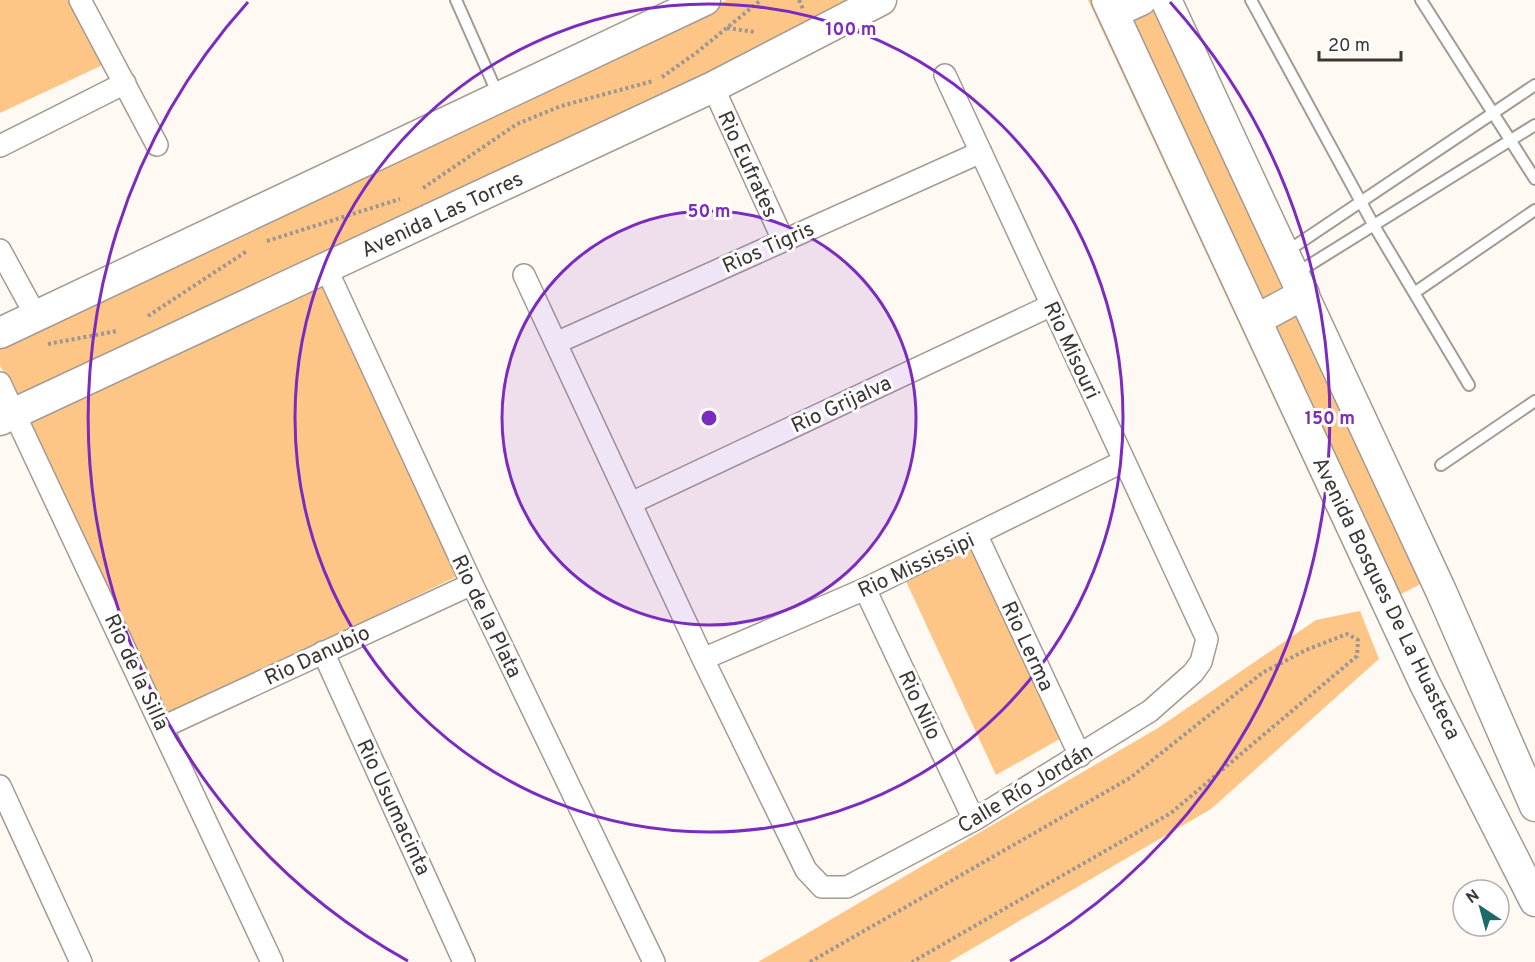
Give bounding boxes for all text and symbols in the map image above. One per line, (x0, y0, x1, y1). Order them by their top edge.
text: 100 m (825, 19, 877, 42)
scale bar (1319, 24, 1402, 62)
text: 20 m (1328, 35, 1370, 58)
street label: Rio Eufrates (710, 107, 783, 222)
street label: Avenida Las Torres (357, 166, 528, 265)
text: 50 m (687, 201, 731, 224)
street label: Rios Tigris (719, 216, 819, 281)
street label: Rio Misouri (1036, 297, 1105, 404)
street label: Rio Grijalva (787, 370, 896, 440)
centre of rings (699, 408, 719, 428)
text: 150 m (1305, 408, 1355, 431)
street label: Avenida Bosques De La Huasteca (1305, 453, 1466, 744)
street label: Rio Mississipi (854, 528, 979, 605)
street label: Rio de la Plata (444, 551, 527, 683)
street label: Rio Lerma (994, 597, 1059, 696)
street label: Rio de la Silla (97, 610, 174, 735)
street label: Rio Danubio (260, 620, 375, 693)
street label: Rio Nilo (891, 667, 946, 745)
street label: Rio Usumacinta (349, 735, 436, 880)
street label: Calle Río Jordán (953, 738, 1098, 840)
north arrow (1451, 878, 1511, 938)
text: N (1463, 886, 1484, 909)

